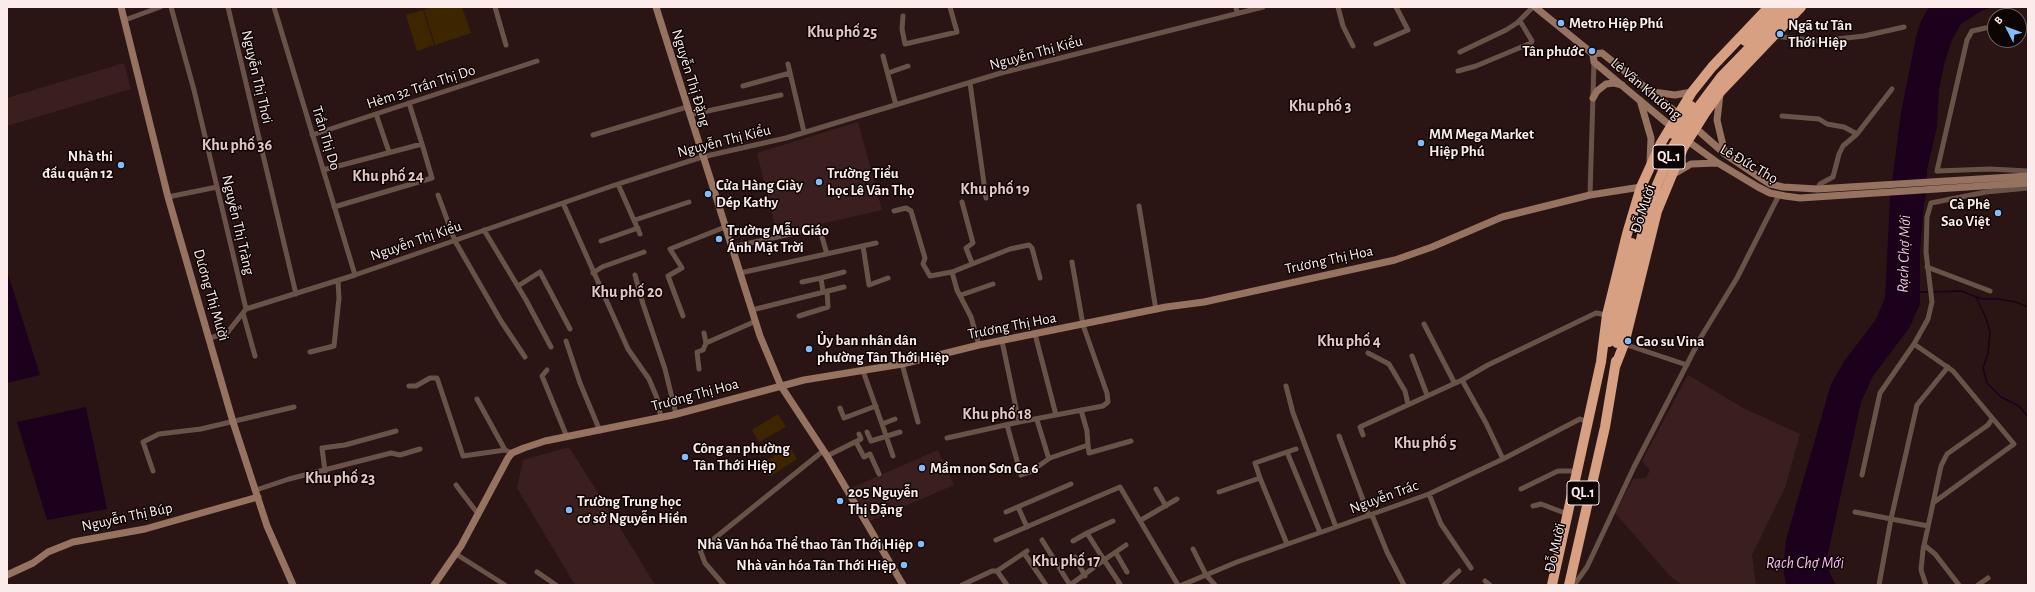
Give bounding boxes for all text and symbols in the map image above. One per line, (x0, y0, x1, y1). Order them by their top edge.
north arrow (1987, 8, 2027, 48)
place label: Metro Hiệp Phú (1569, 14, 1663, 32)
text: B (1992, 14, 2005, 26)
place label: Ngã tư Tân Thới Hiệp (1788, 16, 1852, 51)
marker: Metro Hiệp Phú (1556, 18, 1566, 28)
district label: Khu phố 25 (807, 22, 877, 42)
street label: Nguyễn Thị Đặng (668, 27, 714, 129)
street label: Nguyễn Thị Thơi (237, 28, 277, 126)
marker: Ngã tư Tân Thới Hiệp (1775, 29, 1785, 39)
street label: Nguyễn Thị Kiểu (988, 32, 1084, 74)
place label: Tân phước (1522, 42, 1584, 60)
marker: Tân phước (1587, 46, 1597, 56)
street label: Lê Văn Khương (1607, 54, 1685, 124)
street label: Hẻm 32 Trần Thị Do (364, 61, 478, 113)
district label: Khu phố 3 (1289, 96, 1351, 116)
street label: Trần Thị Do (308, 104, 344, 172)
street label: Nguyễn Thị Kiểu (676, 121, 772, 161)
place label: MM Mega Market Hiệp Phú (1429, 125, 1534, 160)
district label: Khu phố 36 (202, 135, 272, 155)
marker: MM Mega Market Hiệp Phú (1416, 138, 1426, 148)
street label: Lê Đức Thọ (1717, 140, 1781, 188)
road number: QL.1 (1653, 145, 1685, 169)
place label: Nhà thi đấu quận 12 (42, 147, 113, 182)
marker: Nhà thi đấu quận 12 (116, 160, 126, 170)
place label: Trường Tiểu học Lê Văn Thọ (827, 164, 914, 199)
district label: Khu phố 24 (352, 166, 424, 186)
street label: Nguyễn Thị Tràng (218, 173, 258, 277)
place label: Cửa Hàng Giày Dép Kathy (716, 176, 803, 211)
marker: Trường Tiểu học Lê Văn Thọ (814, 177, 824, 187)
district label: Khu phố 19 (960, 179, 1030, 199)
street label: Đỗ Mười (1627, 182, 1659, 236)
marker: Cửa Hàng Giày Dép Kathy (703, 189, 713, 199)
place label: Cà Phê Sao Việt (1941, 195, 1990, 230)
marker: Cà Phê Sao Việt (1993, 208, 2003, 218)
water label: Rạch Chợ Mới (1893, 215, 1915, 293)
street label: Nguyễn Thị Kiểu (368, 217, 464, 265)
place label: Trường Mẫu Giáo Ánh Mặt Trời (727, 221, 829, 256)
marker: Trường Mẫu Giáo Ánh Mặt Trời (714, 234, 724, 244)
street label: Trương Thị Hoa (1283, 242, 1375, 278)
street label: Dương Thị Mười (189, 247, 233, 343)
district label: Khu phố 20 (591, 282, 663, 302)
street label: Trương Thị Hoa (966, 309, 1058, 343)
place label: Ủy ban nhân dân phường Tân Thới Hiệp (817, 331, 949, 366)
district label: Khu phố 4 (1317, 331, 1381, 351)
place label: Cao su Vina (1636, 332, 1704, 350)
marker: Cao su Vina (1623, 336, 1633, 346)
marker: Ủy ban nhân dân phường Tân Thới Hiệp (804, 344, 814, 354)
street label: Trương Thị Hoa (649, 375, 741, 415)
district label: Khu phố 18 (962, 404, 1032, 424)
district label: Khu phố 5 (1394, 433, 1456, 453)
place label: Công an phường Tân Thới Hiệp (693, 439, 790, 474)
marker: Công an phường Tân Thới Hiệp (680, 452, 690, 462)
place label: Mầm non Sơn Ca 6 (930, 459, 1039, 477)
marker: Mầm non Sơn Ca 6 (917, 463, 927, 473)
district label: Khu phố 23 (305, 468, 375, 488)
street label: Nguyễn Trác (1347, 476, 1421, 518)
road number: QL.1 (1567, 481, 1599, 505)
place label: 205 Nguyễn Thị Đặng (848, 483, 918, 518)
place label: Trường Trung học cơ sở Nguyễn Hiền (577, 492, 688, 527)
marker: 205 Nguyễn Thị Đặng (835, 496, 845, 506)
street label: Nguyễn Thị Búp (80, 499, 174, 535)
marker: Trường Trung học cơ sở Nguyễn Hiền (564, 505, 574, 515)
street label: Đỗ Mười (1541, 521, 1569, 575)
place label: Nhà Văn hóa Thể thao Tân Thới Hiệp (697, 535, 913, 553)
marker: Nhà Văn hóa Thể thao Tân Thới Hiệp (916, 539, 926, 549)
district label: Khu phố 17 (1032, 551, 1100, 571)
water label: Rạch Chợ Mới (1766, 553, 1844, 573)
place label: Nhà văn hóa Tân Thới Hiệp (736, 556, 896, 574)
marker: Nhà văn hóa Tân Thới Hiệp (899, 560, 909, 570)

